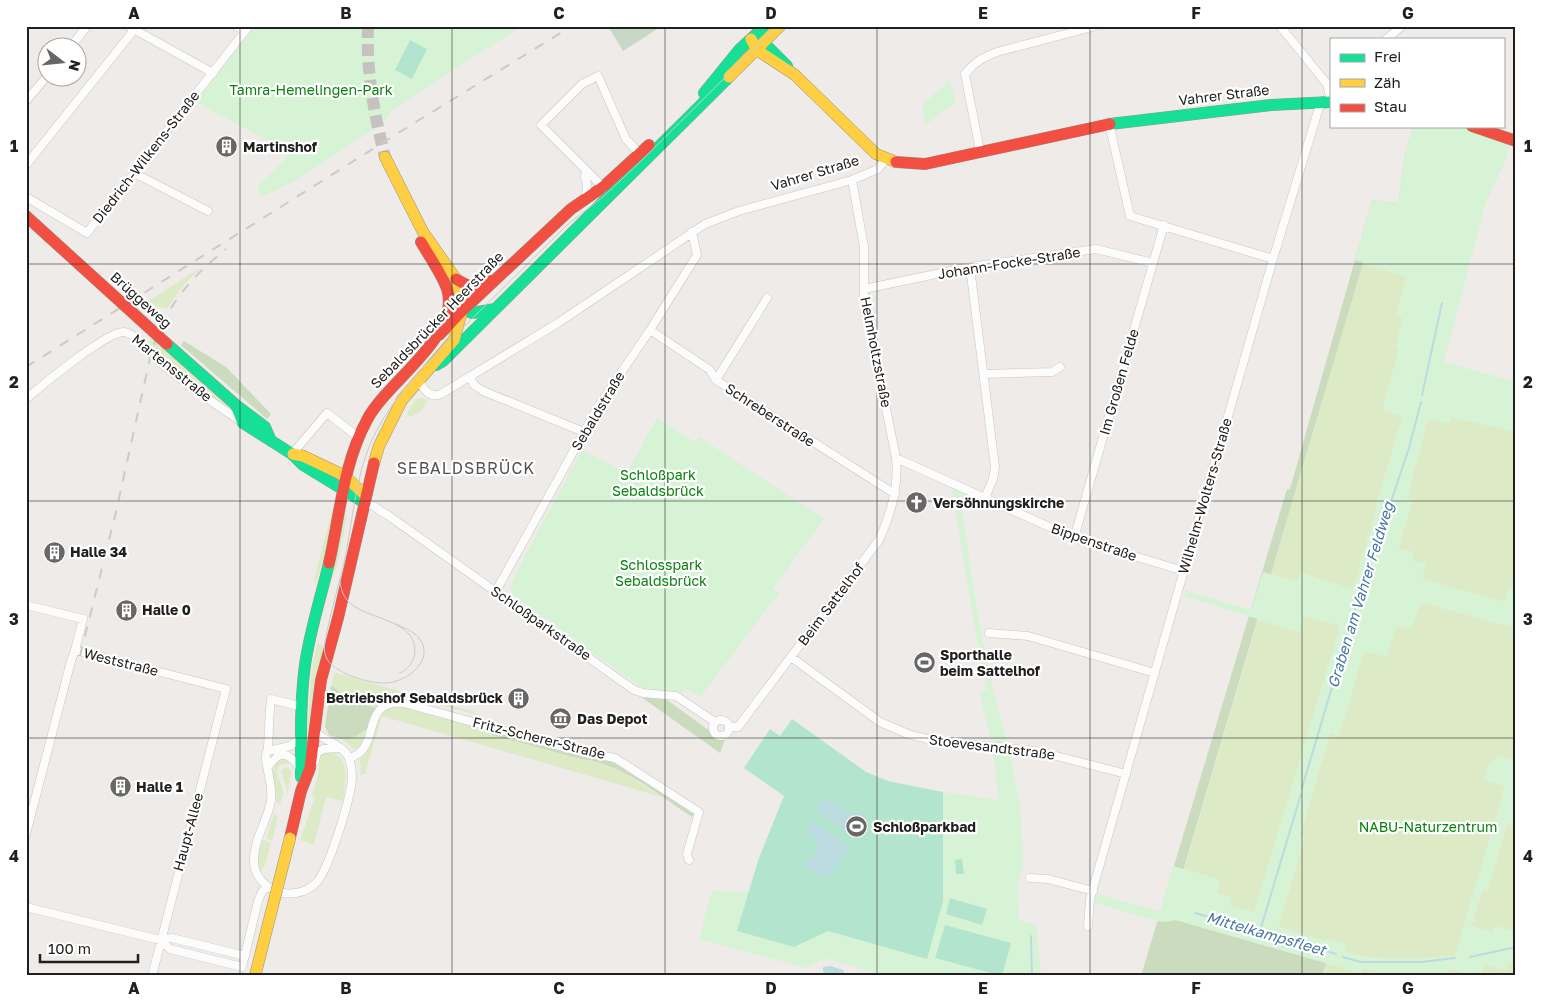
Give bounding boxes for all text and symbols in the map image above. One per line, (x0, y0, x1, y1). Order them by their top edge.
text: A (128, 3, 140, 23)
text: B (340, 3, 352, 23)
text: C (553, 3, 565, 23)
text: D (765, 3, 777, 23)
text: E (978, 3, 988, 23)
text: F (1191, 3, 1201, 23)
text: G (1402, 3, 1414, 23)
north arrow (38, 38, 88, 88)
legend (1330, 38, 1504, 128)
text: Frei (1374, 47, 1401, 65)
text: N (65, 58, 85, 73)
text: Zäh (1374, 73, 1401, 91)
park label: Tamra-Hemelingen-Park (229, 81, 393, 98)
street label: Vahrer Straße (1178, 81, 1270, 108)
street label: Diedrich-Wilkens-Straße (89, 87, 203, 226)
text: Stau (1374, 97, 1407, 115)
building icon: Martinshof (215, 135, 239, 159)
text: 1 (10, 136, 18, 156)
text: 1 (1524, 136, 1532, 156)
place label: Martinshof (243, 138, 318, 155)
street label: Vahrer Straße (769, 151, 861, 194)
street label: Johann-Focke-Straße (936, 243, 1082, 282)
street label: Sebaldsbrücker Heerstraße (367, 248, 507, 392)
street label: Brüggeweg (107, 268, 175, 332)
street label: Helmholtzstraße (857, 295, 896, 409)
street label: Im Großen Felde (1095, 327, 1142, 437)
street label: Martensstraße (129, 330, 216, 405)
street label: Sebaldstraße (567, 368, 628, 453)
text: 2 (9, 372, 19, 392)
text: 2 (1523, 372, 1533, 392)
street label: Schreberstraße (722, 379, 818, 450)
street label: Wilhelm-Wolters-Straße (1174, 416, 1235, 576)
district label: SEBALDSBRÜCK (397, 458, 535, 478)
park label: Schloßpark Sebaldsbrück (612, 466, 704, 499)
church icon: Versöhnungskirche (905, 491, 929, 515)
place label: Versöhnungskirche (933, 494, 1064, 511)
water label: Graben am Vahrer Feldweg (1323, 498, 1398, 690)
street label: Bippenstraße (1049, 519, 1139, 564)
building icon: Halle 34 (42, 540, 66, 564)
place label: Halle 34 (70, 543, 127, 560)
park label: Schlosspark Sebaldsbrück (615, 556, 707, 589)
street label: Beim Sattelhof (794, 559, 867, 649)
street label: Schloßparkstraße (488, 582, 595, 664)
building icon: Halle 0 (114, 598, 138, 622)
place label: Halle 0 (142, 601, 191, 618)
text: 3 (9, 609, 19, 629)
text: 3 (1523, 609, 1533, 629)
street label: Weststraße (82, 644, 160, 679)
place label: Sporthalle beim Sattelhof (940, 646, 1041, 679)
sports icon: Sporthalle beim Sattelhof (912, 651, 936, 675)
building icon: Betriebshof Sebaldsbrück (507, 686, 531, 710)
place label: Betriebshof Sebaldsbrück (326, 689, 503, 706)
museum icon: Das Depot (549, 707, 573, 731)
place label: Das Depot (577, 710, 648, 727)
street label: Fritz-Scherer-Straße (471, 713, 607, 762)
street label: Stoevesandtstraße (928, 730, 1056, 763)
building icon: Halle 1 (108, 775, 132, 799)
place label: Halle 1 (136, 778, 183, 795)
street label: Haupt-Allee (169, 791, 206, 873)
sports icon: Schloßparkbad (845, 815, 869, 839)
place label: Schloßparkbad (873, 818, 976, 835)
park label: NABU-Naturzentrum (1359, 818, 1497, 835)
text: 4 (9, 846, 19, 866)
text: 4 (1523, 846, 1533, 866)
water label: Mittelkampsfleet (1205, 907, 1330, 959)
scale bar (40, 932, 138, 964)
text: 100 m (48, 939, 91, 957)
text: A (128, 978, 140, 998)
text: B (340, 978, 352, 998)
text: C (553, 978, 565, 998)
text: D (765, 978, 777, 998)
text: E (978, 978, 988, 998)
text: F (1191, 978, 1201, 998)
text: G (1402, 978, 1414, 998)

